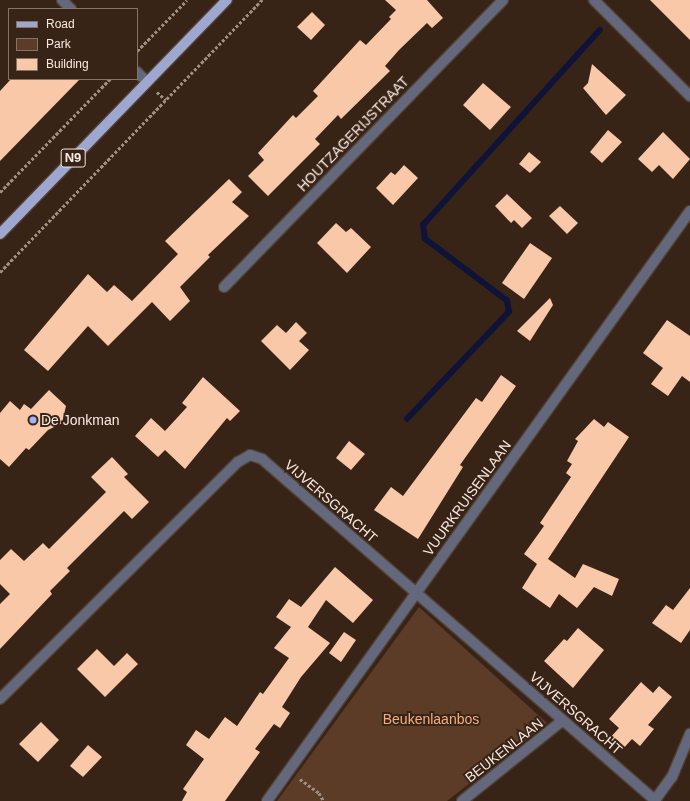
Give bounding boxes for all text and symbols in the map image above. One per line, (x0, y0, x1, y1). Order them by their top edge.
legend (8, 8, 138, 80)
text: Road (46, 17, 75, 31)
text: Park (46, 37, 71, 51)
text: Building (46, 57, 89, 71)
street label: HOUTZAGERIJSTRAAT (294, 73, 412, 195)
road number: N9 (60, 147, 86, 169)
place label: De Jonkman (41, 412, 120, 428)
marker: De Jonkman (28, 415, 38, 425)
street label: VUURKRUISENLAAN (420, 437, 514, 559)
street label: VIJVERSGRACHT (281, 456, 381, 546)
street label: VIJVERSGRACHT (526, 668, 626, 758)
park label: Beukenlaanbos (383, 711, 479, 727)
street label: BEUKENLAAN (462, 714, 546, 786)

